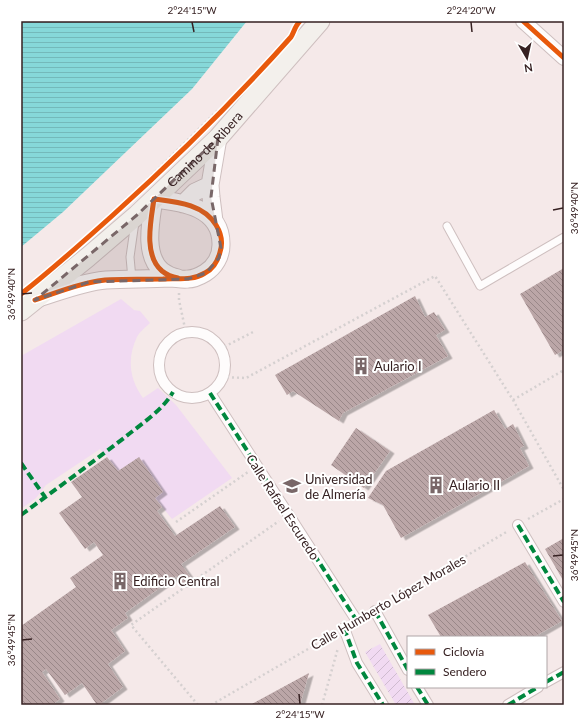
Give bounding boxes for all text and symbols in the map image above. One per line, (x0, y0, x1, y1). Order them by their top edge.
text: 2°24'15"W (167, 4, 217, 16)
text: 2°24'20"W (446, 4, 496, 16)
north arrow (507, 38, 547, 78)
text: N (523, 61, 534, 75)
street label: Camino de Ribera (163, 108, 246, 191)
text: 36°49'40"N (568, 182, 580, 234)
text: 36°49'40"N (5, 268, 17, 320)
building icon: Aulario I (351, 356, 371, 376)
place label: Aulario I (374, 358, 422, 374)
street label: Calle Rafael Escuredo (243, 451, 323, 563)
place label: Universidad de Almería (305, 471, 373, 502)
building icon: Aulario II (426, 475, 446, 495)
school or university icon: Universidad de Almería (282, 476, 302, 496)
place label: Aulario II (449, 477, 500, 493)
text: 36°49'45"N (568, 529, 580, 581)
street label: Calle Humberto López Morales (308, 551, 469, 653)
building icon: Edificio Central (110, 571, 130, 591)
place label: Edificio Central (133, 573, 220, 589)
text: 36°49'45"N (5, 614, 17, 666)
legend (407, 636, 547, 688)
text: Ciclovía (443, 644, 484, 659)
text: Sendero (443, 664, 487, 679)
text: 2°24'15"W (275, 708, 325, 720)

